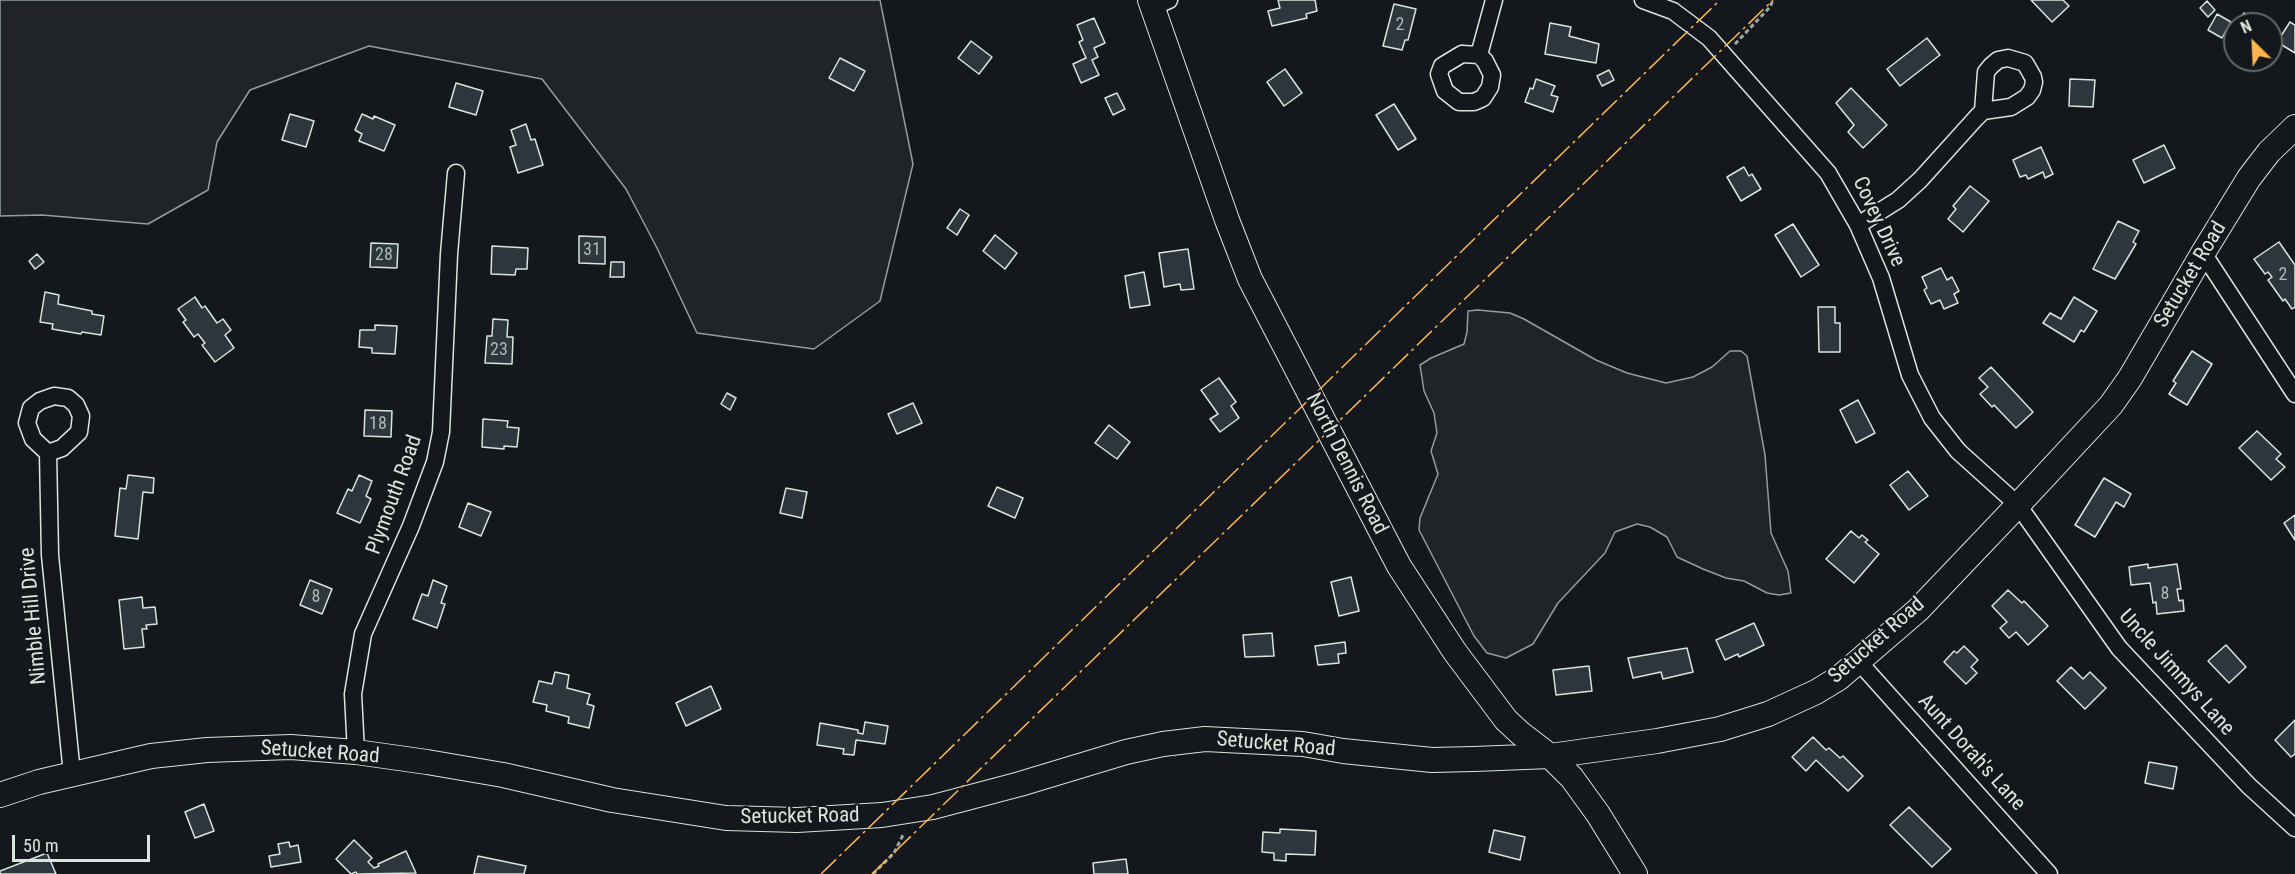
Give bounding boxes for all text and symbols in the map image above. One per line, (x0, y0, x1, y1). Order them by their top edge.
north arrow (2223, 12, 2283, 72)
house number: 2 (1396, 14, 1404, 36)
text: N (2238, 16, 2255, 38)
street label: Covey Drive (1846, 173, 1910, 271)
street label: Setucket Road (2150, 217, 2232, 333)
house number: 31 (583, 239, 601, 261)
house number: 28 (375, 244, 393, 266)
house number: 2 (2279, 264, 2287, 286)
house number: 23 (490, 339, 508, 361)
street label: North Dennis Road (1300, 389, 1392, 539)
house number: 18 (369, 413, 387, 435)
street label: Plymouth Road (362, 432, 428, 558)
street label: Nimble Hill Drive (15, 546, 53, 686)
house number: 8 (2161, 583, 2169, 605)
house number: 8 (312, 586, 320, 608)
street label: Setucket Road (1824, 592, 1930, 690)
street label: Uncle Jimmys Lane (2113, 605, 2239, 741)
street label: Aunt Dorah's Lane (1912, 689, 2030, 817)
street label: Setucket Road (1216, 727, 1336, 763)
street label: Setucket Road (260, 736, 380, 770)
street label: Setucket Road (740, 803, 860, 831)
scale bar (15, 823, 153, 861)
text: 50 m (23, 835, 58, 856)

